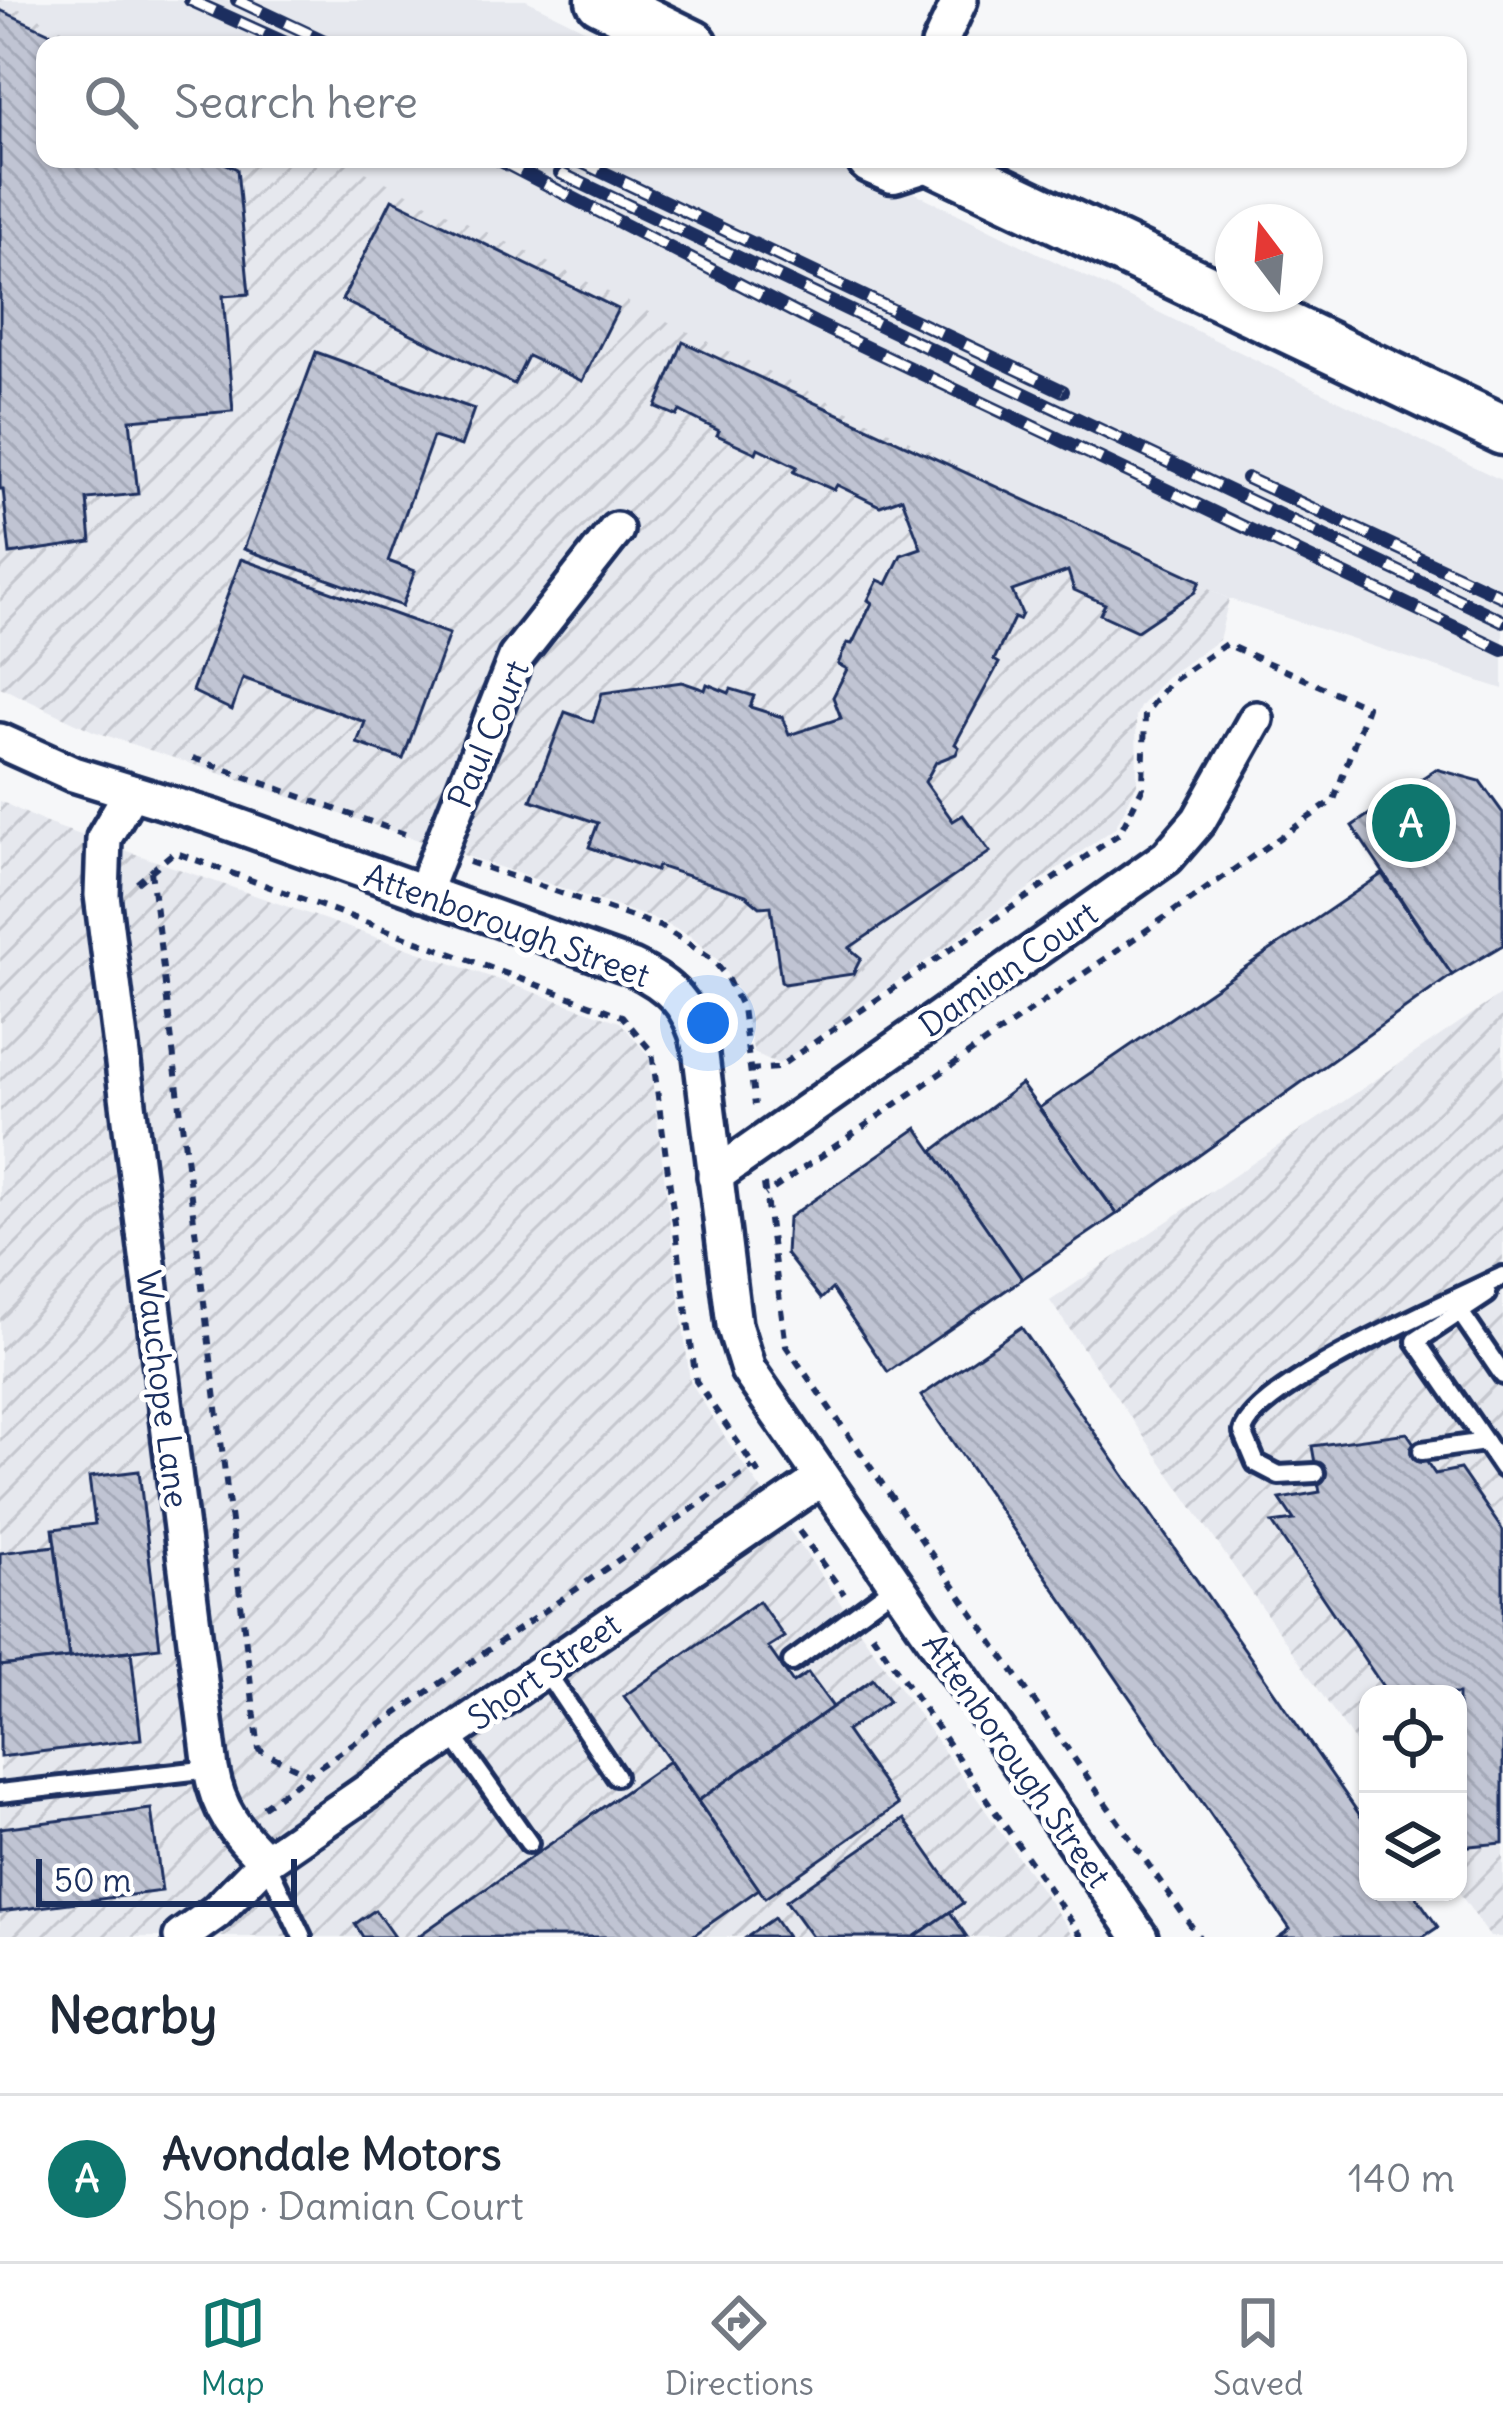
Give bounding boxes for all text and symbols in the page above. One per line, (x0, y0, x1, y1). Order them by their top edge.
search box (36, 36, 1467, 168)
icon: search (78, 69, 144, 135)
text: Search here (174, 74, 418, 130)
north arrow (1215, 204, 1323, 312)
street label: Paul Court (438, 654, 538, 814)
pin: A (1372, 778, 1450, 868)
street label: Attenborough Street (359, 854, 655, 996)
street label: Damian Court (911, 892, 1105, 1046)
your location (678, 993, 738, 1053)
street label: Wauchope Lane (128, 1268, 198, 1510)
street label: Short Street (460, 1603, 628, 1739)
street label: Attenborough Street (914, 1625, 1120, 1895)
map controls (1359, 1685, 1467, 1901)
button: locate (1359, 1685, 1467, 1793)
button: layers (1359, 1793, 1467, 1901)
scale bar (36, 1853, 297, 1906)
text: 50 m (54, 1859, 131, 1901)
text: Nearby (48, 1983, 217, 2047)
text: Avondale Motors (162, 2126, 501, 2182)
text: A (74, 2154, 100, 2203)
text: 140 m (1348, 2154, 1455, 2203)
text: Shop · Damian Court (162, 2182, 524, 2231)
tab: Map (200, 2290, 266, 2404)
tab: Directions (665, 2290, 814, 2404)
tab: Saved (1213, 2290, 1303, 2404)

